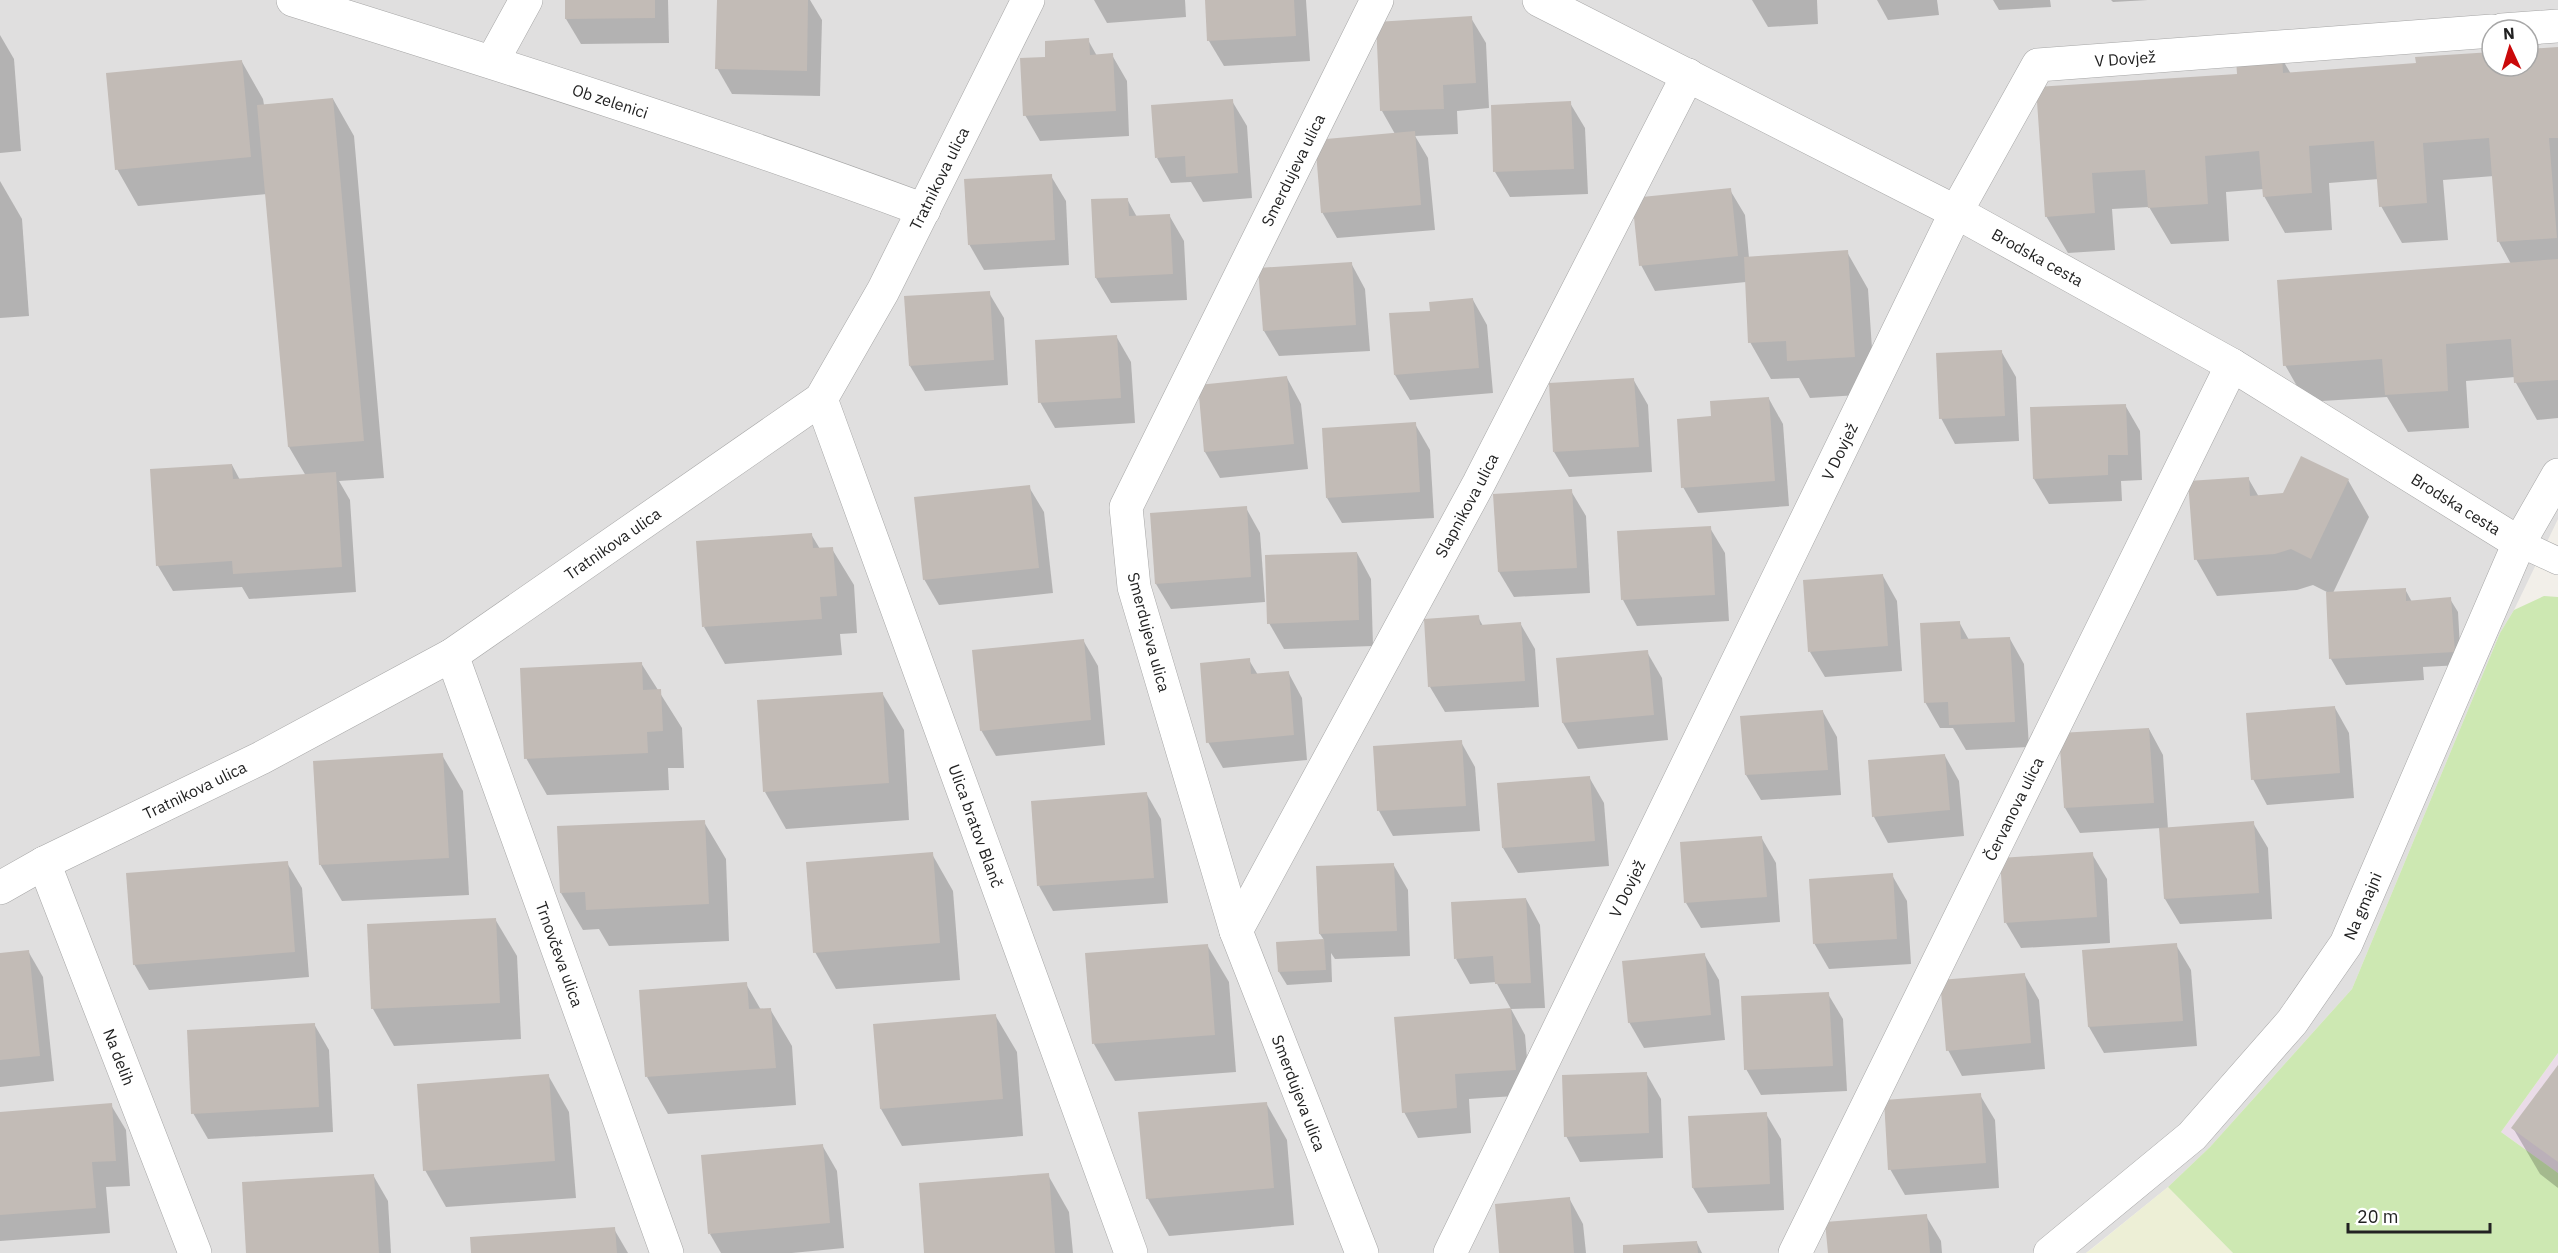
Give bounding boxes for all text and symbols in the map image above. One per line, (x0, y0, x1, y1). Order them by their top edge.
north arrow (2480, 18, 2540, 78)
text: N (2502, 23, 2515, 43)
street label: V Dovjež (2094, 46, 2156, 71)
street label: Ob zelenici (570, 79, 651, 123)
street label: Smerdujeva ulica (1257, 110, 1329, 230)
street label: Tratnikova ulica (905, 123, 973, 233)
street label: Brodska cesta (1988, 224, 2087, 291)
street label: V Dovjež (1817, 420, 1862, 484)
street label: Slapnikova ulica (1430, 449, 1503, 561)
street label: Brodska cesta (2408, 469, 2505, 539)
street label: Tratnikova ulica (560, 503, 665, 584)
street label: Smerdujeva ulica (1123, 570, 1175, 694)
street label: Červanova ulica (1979, 753, 2048, 864)
street label: Tratnikova ulica (140, 756, 250, 824)
street label: Ulica bratov Blanč (944, 761, 1007, 890)
street label: V Dovjež (1605, 857, 1649, 921)
street label: Na gmajni (2339, 869, 2386, 943)
street label: Trnovčeva ulica (531, 899, 588, 1010)
street label: Na delih (99, 1026, 139, 1088)
street label: Smerdujeva ulica (1268, 1032, 1331, 1154)
scale bar (2348, 1196, 2490, 1234)
text: 20 m (2357, 1205, 2399, 1228)

